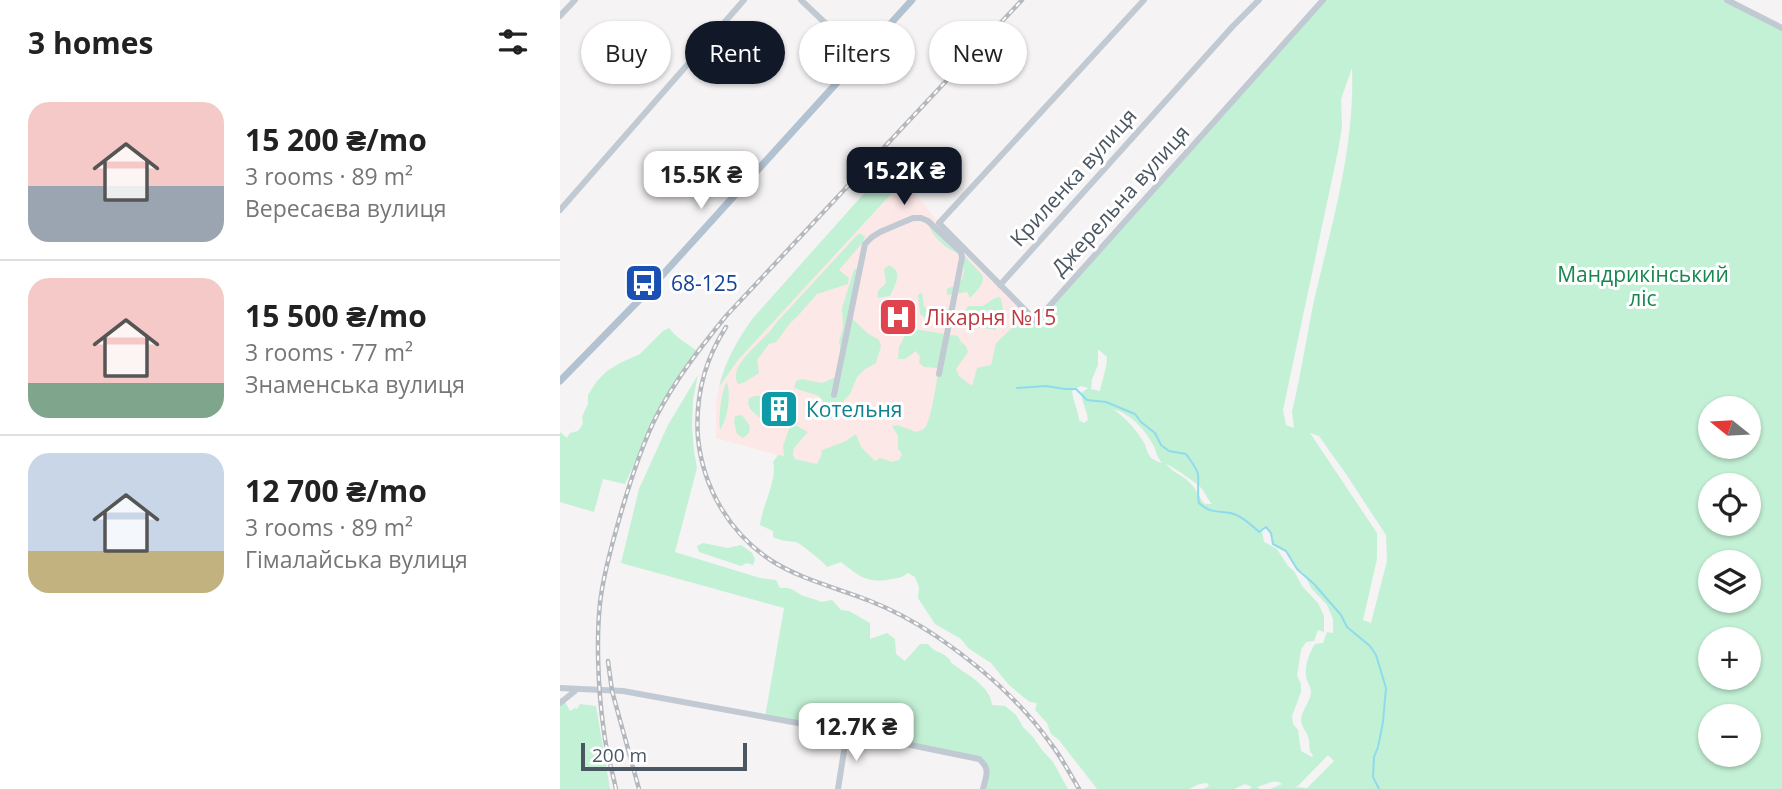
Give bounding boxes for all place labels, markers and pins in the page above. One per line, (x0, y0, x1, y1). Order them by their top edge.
pin: 15.2K ₴ (839, 148, 969, 207)
pin: 15.5K ₴ (636, 152, 766, 211)
bus stop icon: 68-125 (623, 262, 665, 304)
place label: 68-125 (671, 269, 738, 297)
hospital icon: Лікарня №15 (877, 296, 919, 338)
place label: Лікарня №15 (925, 303, 1056, 331)
building icon: Котельня (758, 388, 800, 430)
place label: Котельня (806, 395, 902, 423)
pin: 12.7K ₴ (791, 704, 921, 763)

